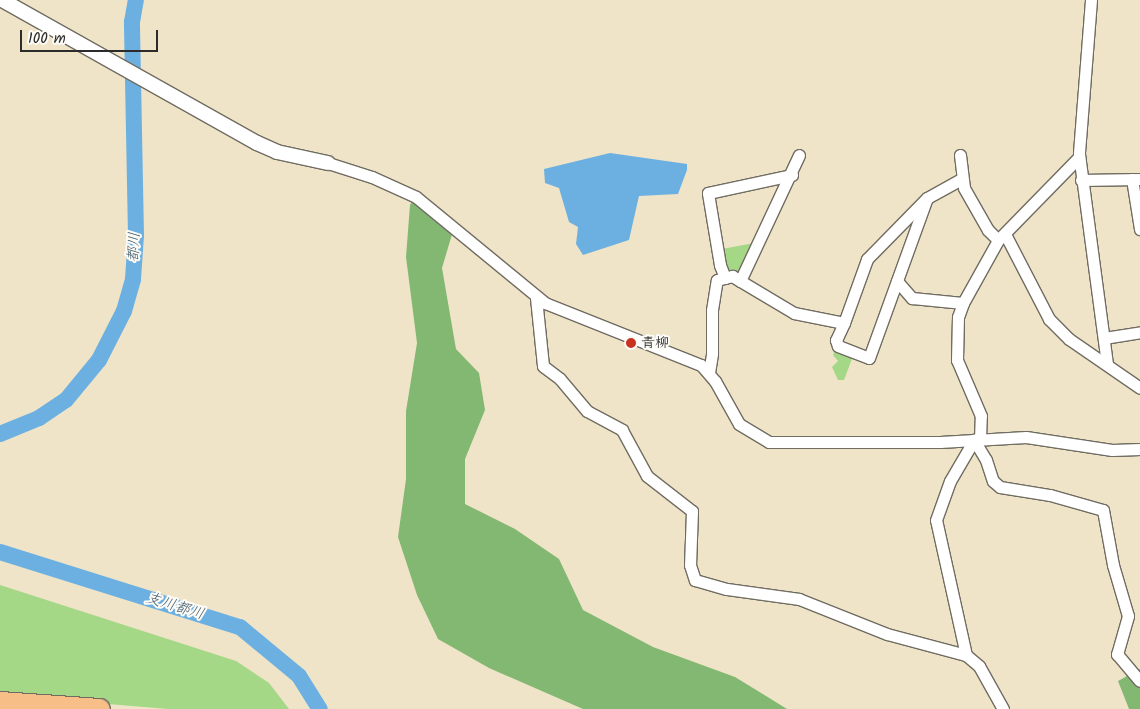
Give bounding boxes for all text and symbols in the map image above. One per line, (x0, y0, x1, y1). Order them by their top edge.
scale bar (22, 20, 160, 52)
text: 100 m (28, 27, 66, 51)
water label: 都川 (125, 232, 145, 262)
place label: 青柳 (641, 335, 669, 351)
marker: 青柳 (625, 337, 637, 349)
water label: 支川都川 (144, 590, 206, 624)

